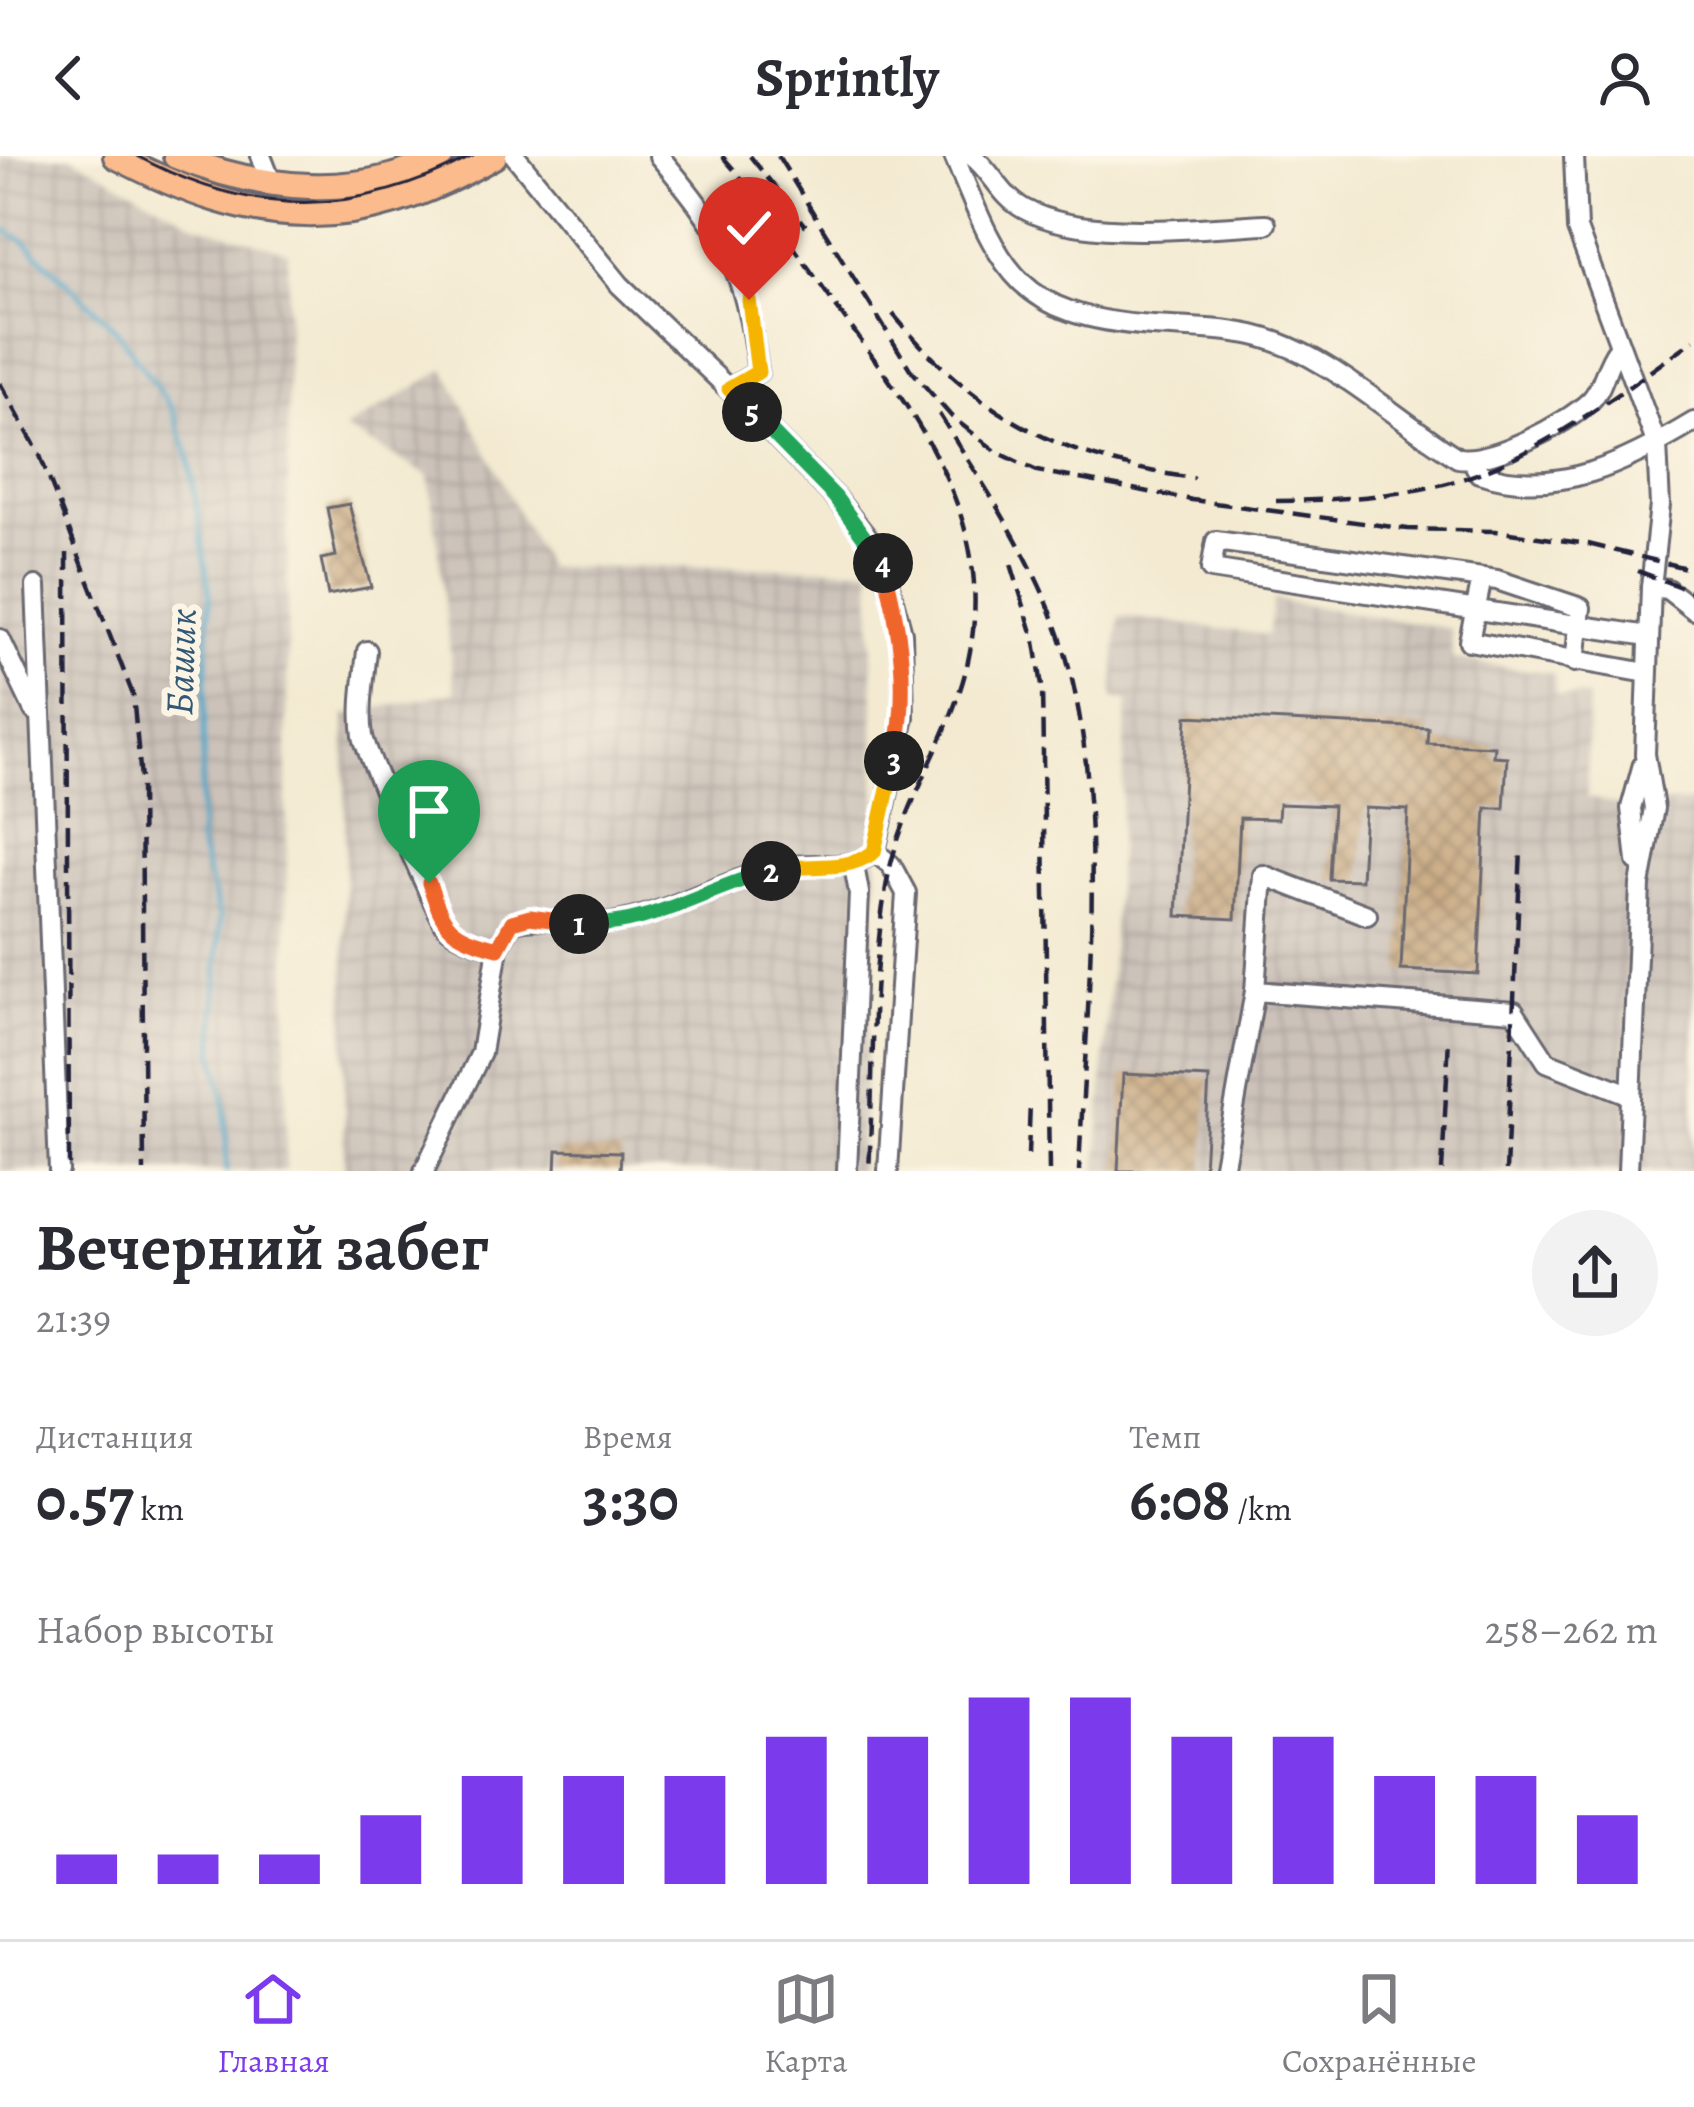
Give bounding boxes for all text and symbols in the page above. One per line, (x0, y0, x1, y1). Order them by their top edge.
text: Sprintly (755, 41, 939, 115)
icon: back (36, 45, 102, 111)
icon: person (1592, 45, 1658, 111)
pin (698, 177, 800, 300)
icon: check (716, 195, 782, 261)
pin: 5 (722, 382, 782, 442)
text: 5 (745, 389, 759, 434)
pin: 4 (853, 533, 913, 593)
text: 4 (875, 540, 891, 585)
water label: Башик (152, 608, 209, 717)
pin: 3 (864, 731, 924, 791)
text: 3 (887, 738, 901, 783)
pin (378, 760, 480, 883)
icon: arrive (396, 778, 462, 844)
pin: 2 (741, 841, 801, 901)
text: 2 (763, 848, 779, 893)
pin: 1 (549, 894, 609, 954)
text: 1 (573, 901, 585, 946)
text: Вечерний забег (36, 1202, 489, 1292)
button: share (1532, 1210, 1658, 1336)
text: 21:39 (36, 1292, 111, 1345)
text: Дистанция (36, 1414, 193, 1459)
text: Время (583, 1414, 672, 1459)
text: Темп (1129, 1414, 1201, 1459)
text: 0.57 (36, 1459, 134, 1541)
text: 3:30 (583, 1459, 679, 1541)
text: 6:08 (1129, 1459, 1231, 1541)
text: km (134, 1486, 184, 1531)
text: /km (1231, 1486, 1292, 1531)
text: Набор высоты (36, 1603, 275, 1656)
text: 258–262 m (1485, 1603, 1658, 1656)
tab: Главная (217, 1966, 330, 2083)
tab: Карта (764, 1966, 847, 2083)
tab: Сохранённые (1282, 1966, 1477, 2083)

